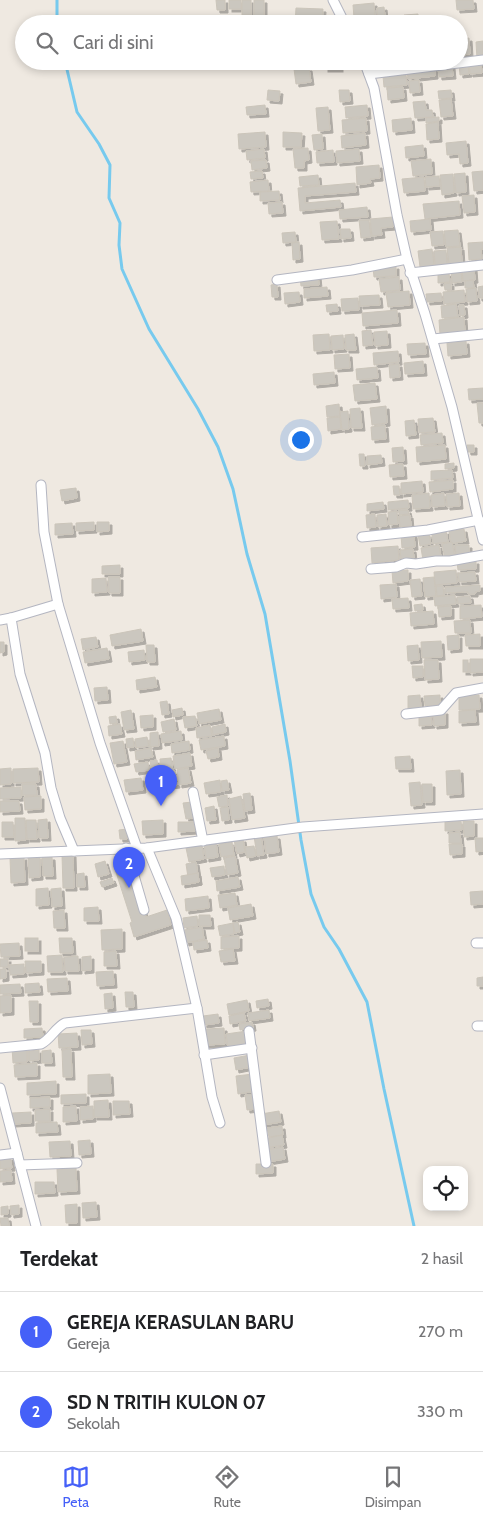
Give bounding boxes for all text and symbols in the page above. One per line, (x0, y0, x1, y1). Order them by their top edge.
search box (15, 15, 468, 70)
icon: search (33, 29, 61, 57)
text: Cari di sini (73, 31, 154, 54)
your location (288, 427, 314, 453)
pin: 1 (145, 765, 177, 806)
pin: 2 (113, 847, 145, 888)
map controls (423, 1166, 468, 1211)
button: locate (423, 1166, 468, 1211)
text: Terdekat (20, 1246, 98, 1271)
text: 2 hasil (421, 1249, 463, 1268)
text: GEREJA KERASULAN BARU (67, 1311, 294, 1334)
text: 1 (33, 1322, 39, 1341)
text: 270 m (418, 1322, 463, 1341)
text: Gereja (67, 1334, 110, 1353)
text: SD N TRITIH KULON 07 (67, 1391, 266, 1414)
text: 2 (32, 1402, 40, 1421)
text: 330 m (417, 1402, 463, 1421)
text: Sekolah (67, 1414, 120, 1433)
tab: Peta (62, 1463, 90, 1511)
tab: Rute (213, 1463, 241, 1511)
tab: Disimpan (365, 1463, 421, 1511)

